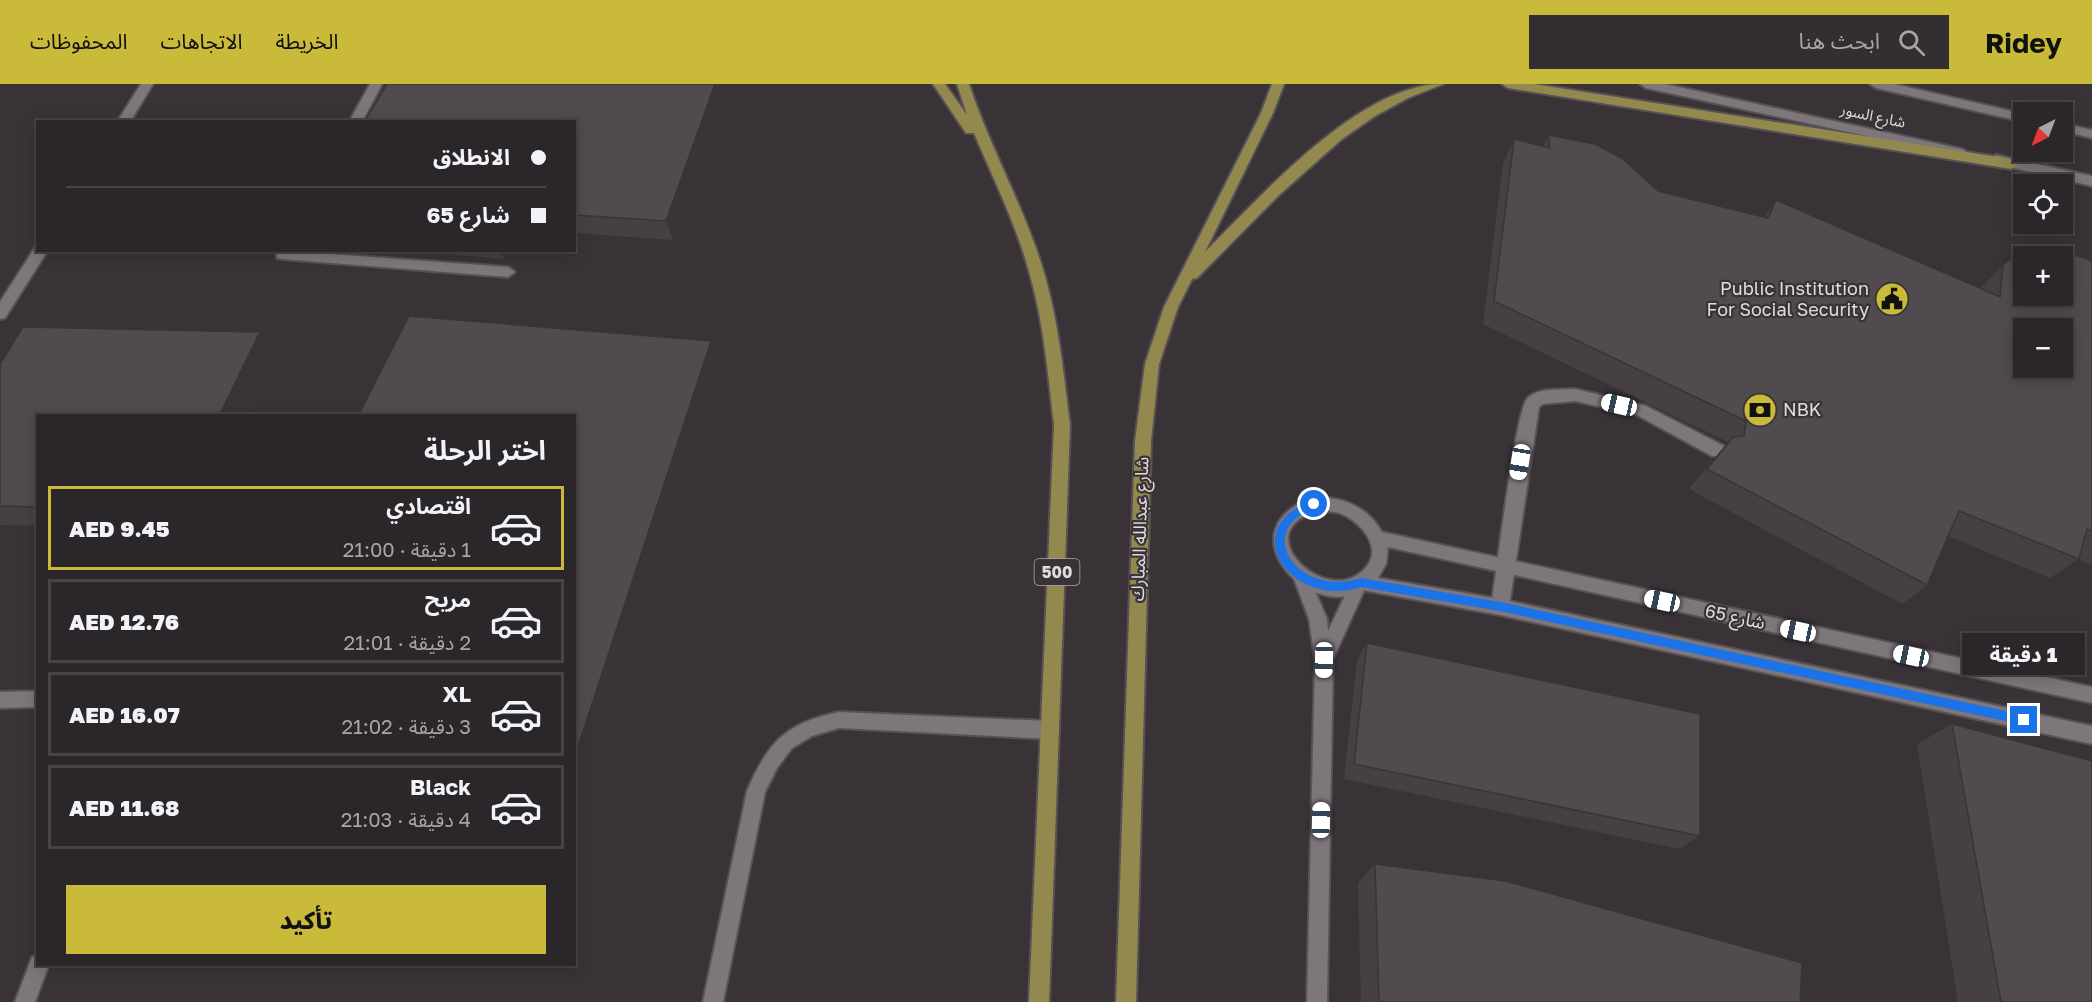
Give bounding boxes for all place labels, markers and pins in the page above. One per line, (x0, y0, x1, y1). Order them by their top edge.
place label: Public Institution For Social Security (1707, 277, 1869, 320)
public building icon: Public Institution For Social Security (1874, 281, 1910, 317)
bank icon: NBK (1742, 392, 1778, 428)
place label: NBK (1783, 398, 1821, 420)

